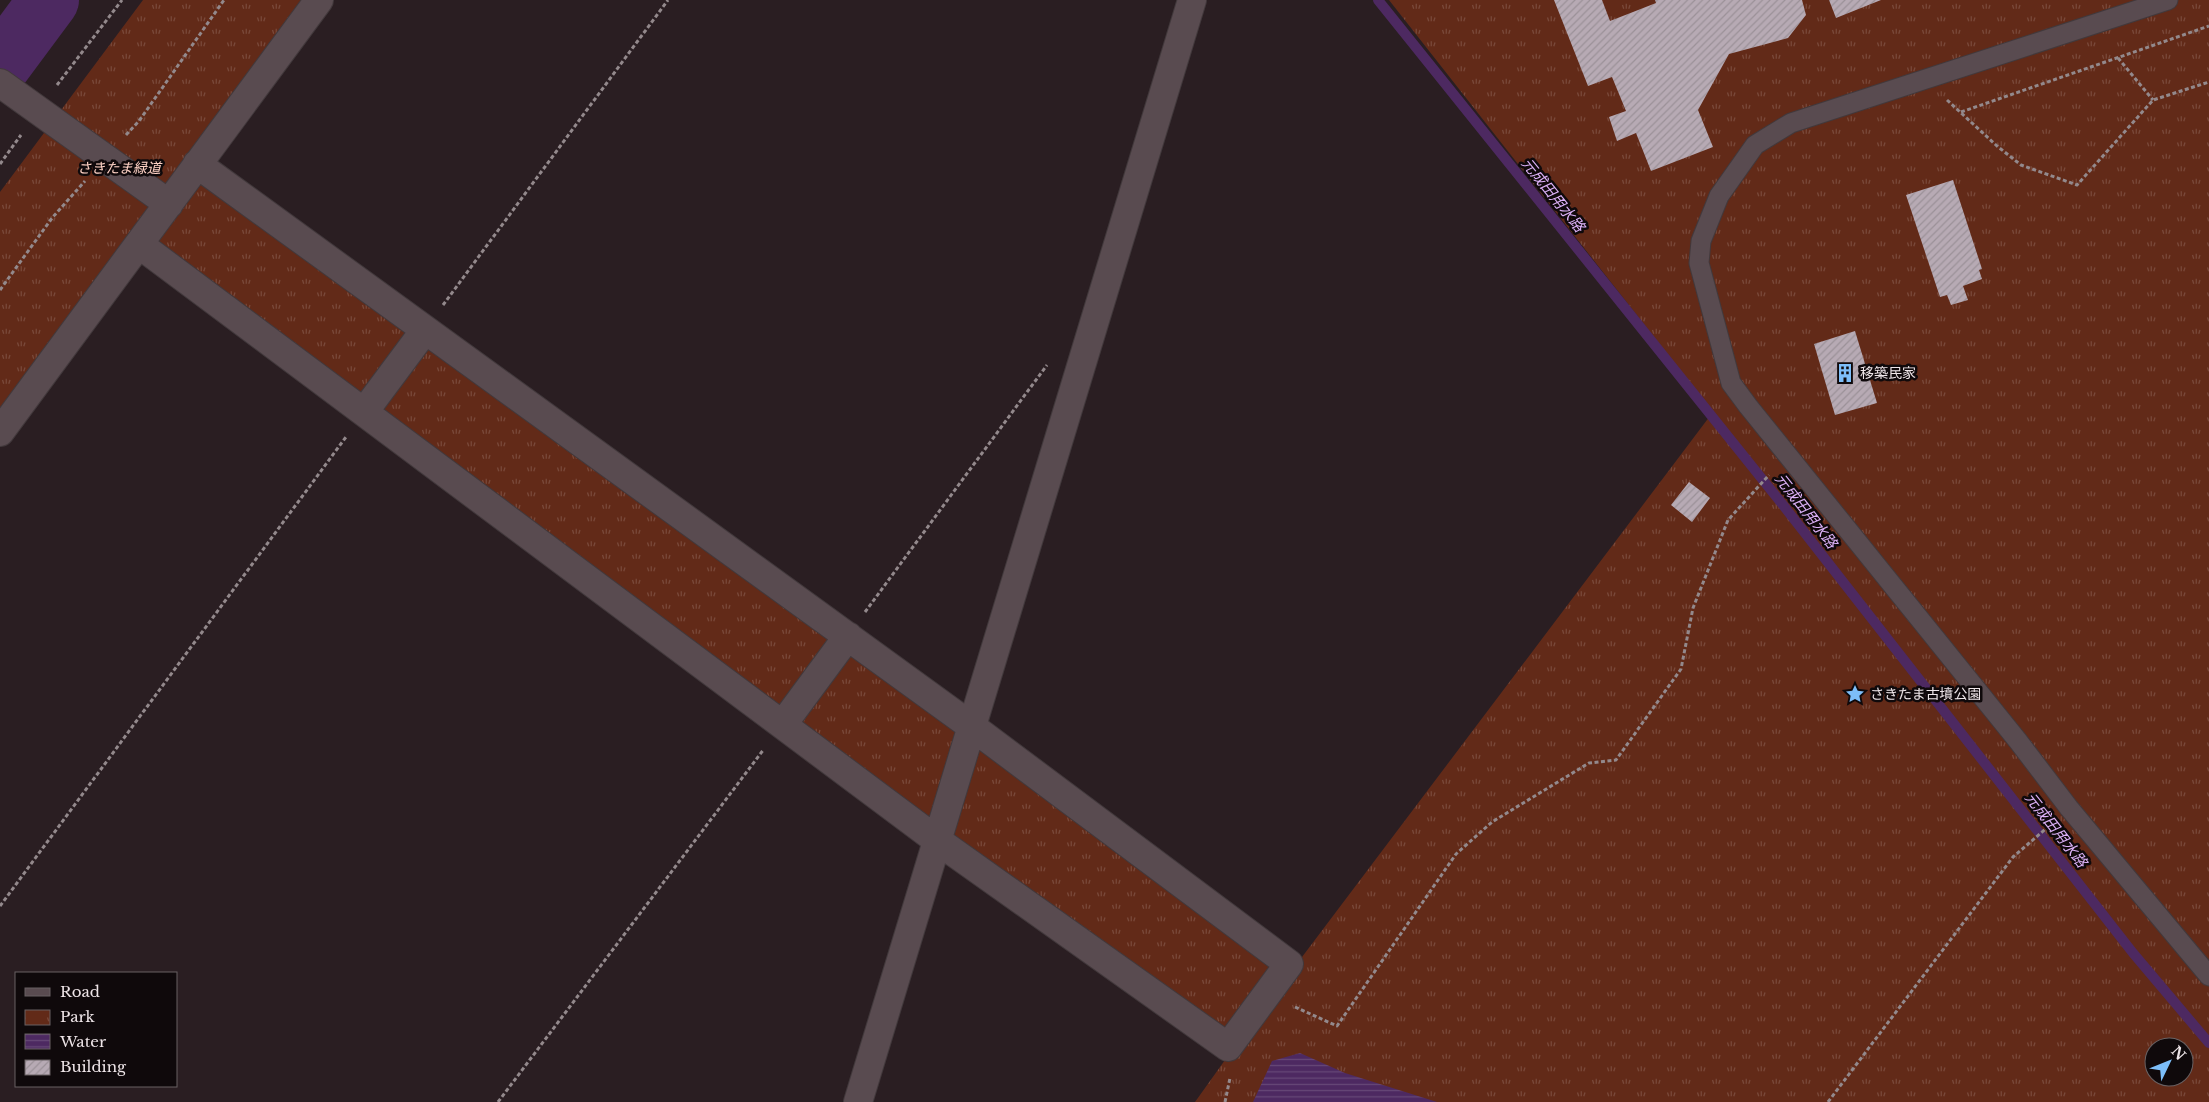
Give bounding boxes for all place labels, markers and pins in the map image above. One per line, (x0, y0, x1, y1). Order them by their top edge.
building icon: 移築民家 (1834, 362, 1856, 384)
place label: 移築民家 (1860, 364, 1916, 382)
place icon: さきたま古墳公園 (1844, 683, 1866, 705)
place label: さきたま古墳公園 (1870, 685, 1982, 703)

